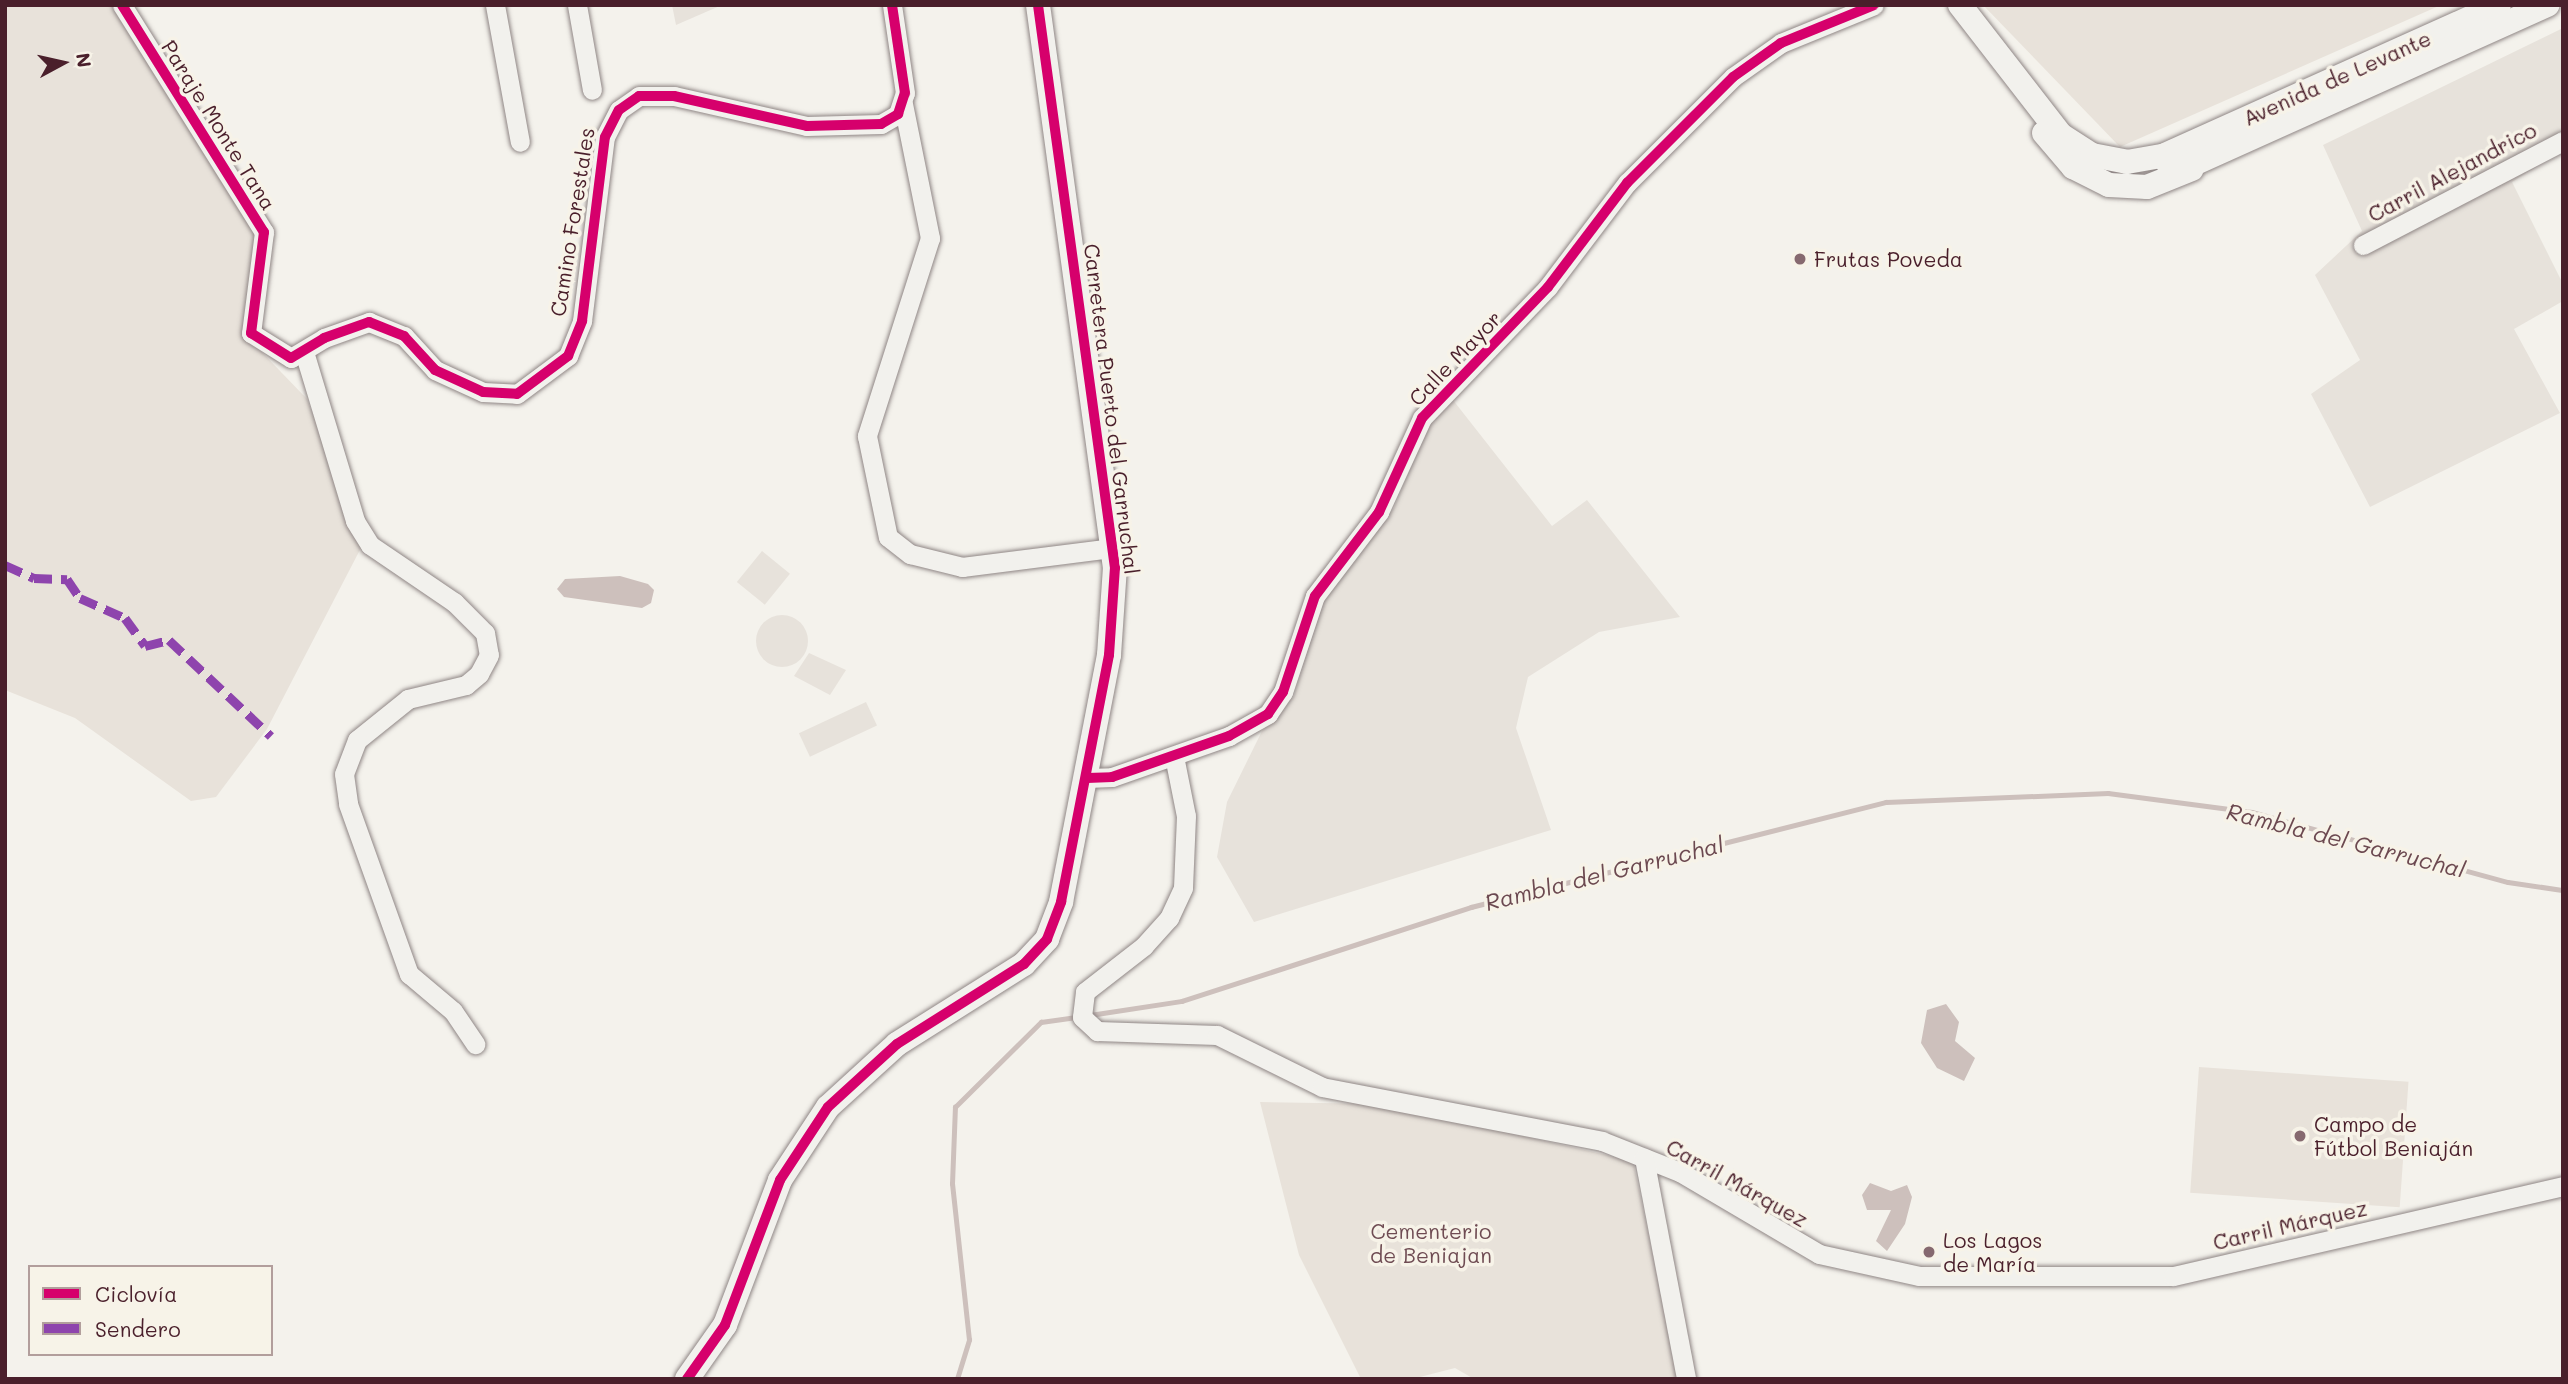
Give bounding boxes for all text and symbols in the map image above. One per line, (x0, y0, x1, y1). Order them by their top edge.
street label: Avenida de Levante (2239, 25, 2435, 131)
north arrow (28, 28, 98, 98)
street label: Paraje Monte Tana (156, 35, 282, 215)
text: N (71, 51, 98, 69)
street label: Carril Alejandrico (2363, 117, 2541, 227)
street label: Camino Forestales (545, 126, 599, 318)
street label: Carretera Puerto del Garruchal (1079, 242, 1145, 576)
place label: Frutas Poveda (1814, 246, 1963, 272)
marker: Frutas Poveda (1792, 251, 1808, 267)
street label: Calle Mayor (1404, 305, 1506, 411)
water label: Rambla del Garruchal (2224, 797, 2468, 883)
water label: Rambla del Garruchal (1482, 830, 1726, 916)
place label: Campo de Fútbol Beniaján (2314, 1111, 2473, 1161)
marker: Campo de Fútbol Beniaján (2292, 1128, 2308, 1144)
street label: Carril Márquez (1662, 1134, 1812, 1232)
street label: Carril Márquez (2210, 1195, 2370, 1255)
park label: Cementerio de Beniajan (1370, 1218, 1492, 1268)
place label: Los Lagos de María (1943, 1227, 2042, 1277)
marker: Los Lagos de María (1921, 1244, 1937, 1260)
legend (28, 1265, 273, 1356)
text: Ciclovía (95, 1280, 177, 1307)
text: Sendero (95, 1315, 181, 1342)

